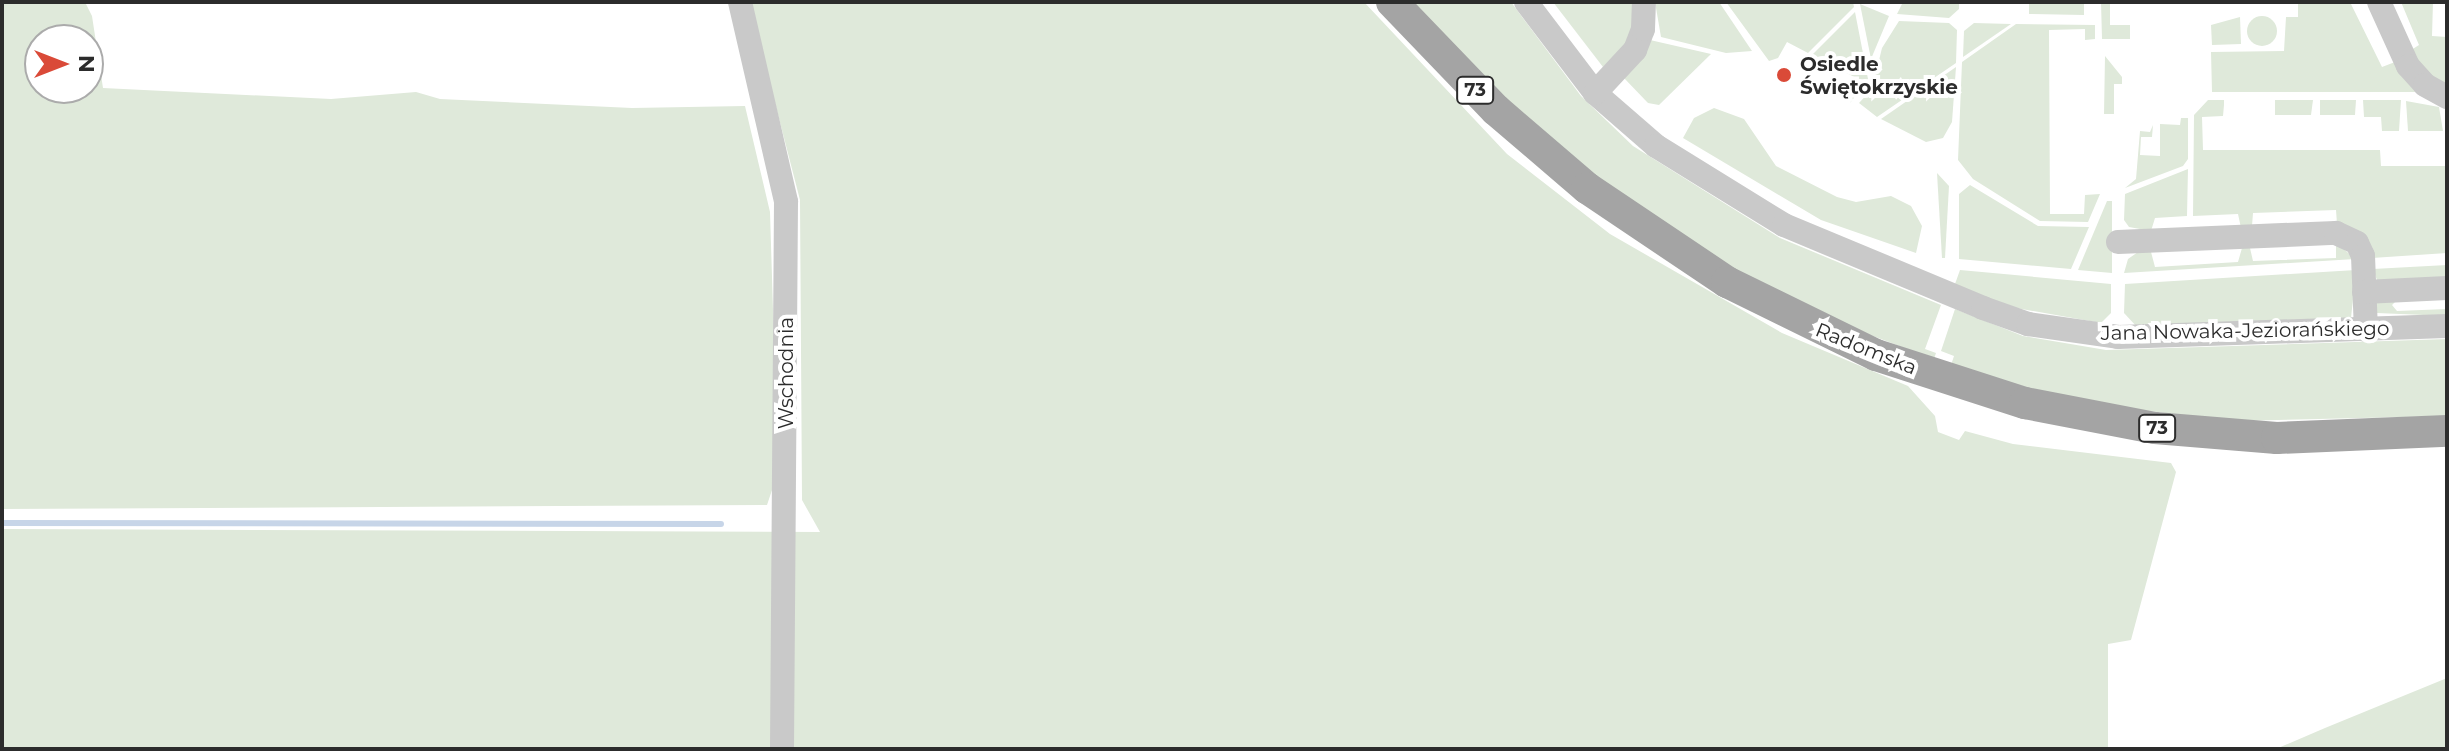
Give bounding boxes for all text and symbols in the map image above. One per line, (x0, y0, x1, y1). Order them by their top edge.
north arrow (24, 24, 104, 104)
place label: Osiedle Świętokrzyskie (1800, 52, 1958, 99)
text: N (73, 55, 100, 73)
marker: Osiedle Świętokrzyskie (1775, 66, 1793, 84)
road number: 73 (1455, 76, 1495, 104)
street label: Jana Nowaka-Jeziorańskiego (2100, 316, 2390, 346)
street label: Wschodnia (774, 317, 798, 429)
street label: Radomska (1812, 318, 1920, 380)
road number: 73 (2137, 414, 2177, 442)

